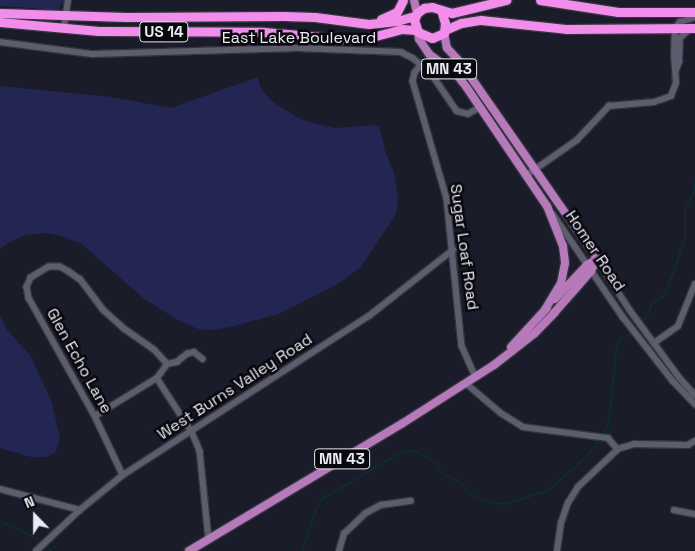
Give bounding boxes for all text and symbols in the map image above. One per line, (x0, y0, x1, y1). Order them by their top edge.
road number: US 14 (139, 20, 189, 44)
street label: East Lake Boulevard (222, 28, 376, 48)
road number: MN 43 (420, 56, 478, 82)
street label: Sugar Loaf Road (446, 183, 482, 311)
street label: Homer Road (561, 207, 629, 295)
street label: Glen Echo Lane (42, 305, 116, 417)
street label: West Burns Valley Road (154, 330, 316, 444)
road number: MN 43 (313, 446, 371, 472)
north arrow (10, 491, 60, 541)
text: N (22, 492, 37, 512)

